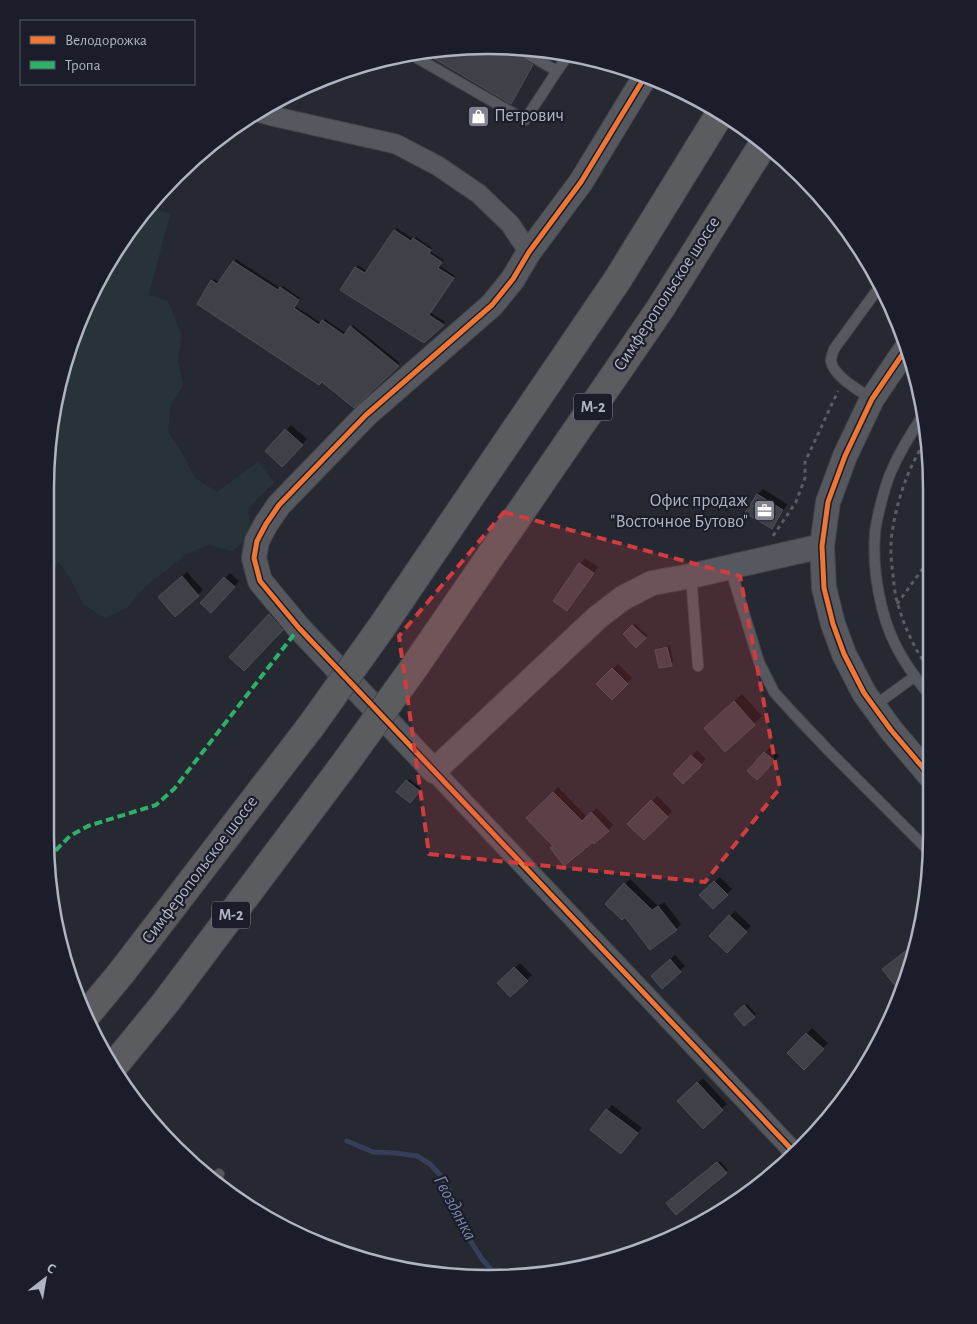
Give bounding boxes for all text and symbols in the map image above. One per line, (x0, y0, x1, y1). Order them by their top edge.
legend (20, 20, 195, 85)
text: Велодорожка (65, 33, 147, 48)
text: Тропа (65, 58, 101, 73)
shop icon: Петрович (466, 104, 490, 128)
place label: Петрович (494, 107, 564, 125)
street label: Симферопольское шоссе (610, 214, 724, 374)
road number: М-2 (574, 394, 612, 421)
place label: Офис продаж "Восточное Бутово" (610, 492, 748, 531)
office icon: Офис продаж "Восточное Бутово" (752, 499, 776, 523)
street label: Симферопольское шоссе (139, 793, 261, 947)
road number: М-2 (212, 902, 250, 928)
water label: Гвоздянка (430, 1172, 480, 1244)
north arrow (20, 1254, 70, 1304)
text: С (44, 1261, 58, 1277)

